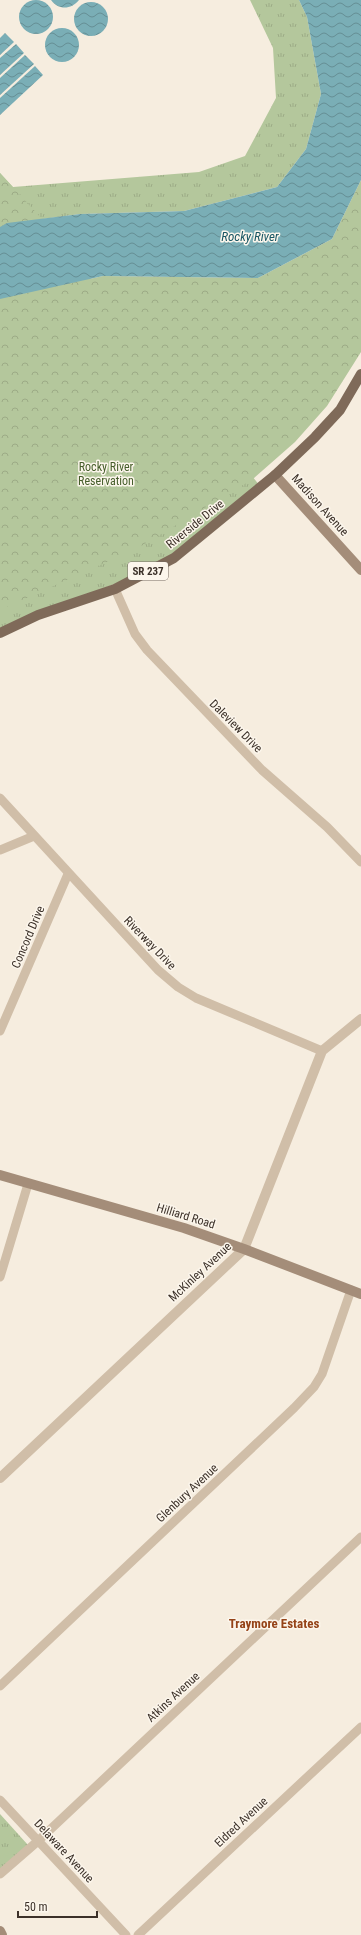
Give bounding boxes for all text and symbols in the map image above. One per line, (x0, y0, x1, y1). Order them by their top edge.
water label: Rocky River (221, 229, 280, 244)
park label: Rocky River Reservation (78, 460, 134, 488)
street label: Madison Avenue (289, 471, 352, 539)
street label: Riverside Drive (163, 496, 227, 551)
road number: SR 237 (128, 562, 168, 580)
street label: Daleview Drive (207, 697, 266, 756)
street label: Concord Drive (9, 903, 48, 970)
street label: Riverway Drive (121, 913, 179, 973)
street label: Hilliard Road (155, 1200, 217, 1232)
street label: McKinley Avenue (166, 1239, 234, 1305)
street label: Glenbury Avenue (153, 1461, 221, 1525)
district label: Traymore Estates (229, 1616, 319, 1631)
street label: Atkins Avenue (144, 1669, 203, 1725)
street label: Eldred Avenue (212, 1794, 271, 1850)
street label: Delaware Avenue (31, 1817, 97, 1886)
scale bar (18, 1893, 97, 1919)
text: 50 m (24, 1900, 48, 1914)

